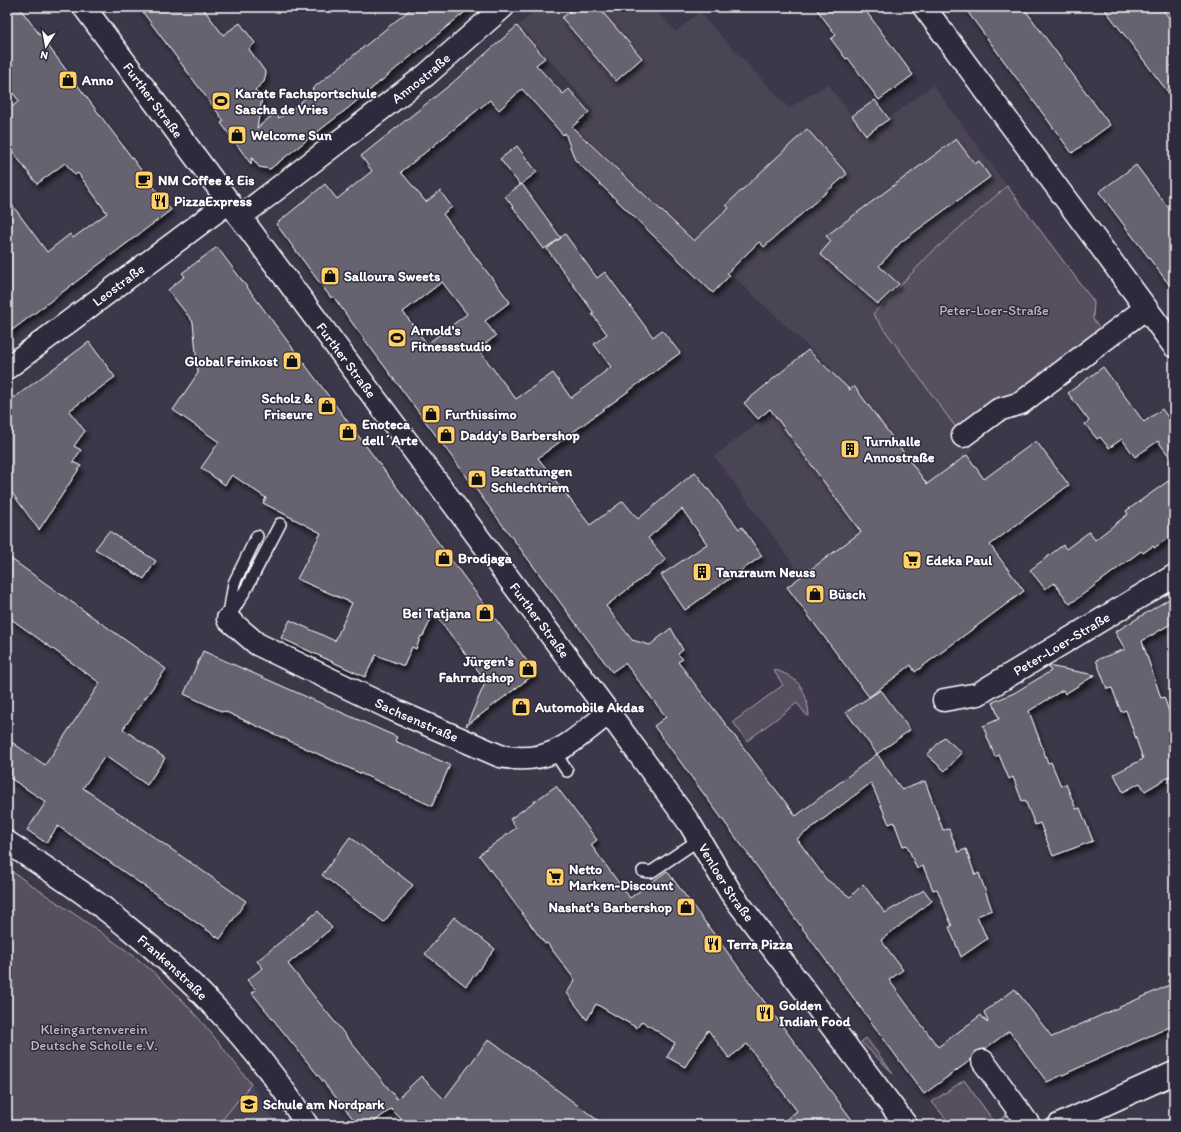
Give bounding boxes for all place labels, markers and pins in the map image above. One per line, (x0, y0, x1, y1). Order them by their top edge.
shop icon: Anno (57, 69, 79, 91)
place label: Anno (81, 72, 114, 89)
place label: Karate Fachsportschule Sascha de Vries (235, 85, 377, 118)
sports icon: Karate Fachsportschule Sascha de Vries (210, 90, 232, 112)
shop icon: Welcome Sun (226, 124, 248, 146)
place label: Welcome Sun (251, 127, 332, 144)
cafe icon: NM Coffee & Eis (133, 169, 155, 191)
place label: NM Coffee & Eis (158, 172, 255, 189)
restaurant icon: PizzaExpress (149, 190, 171, 212)
place label: PizzaExpress (174, 193, 252, 210)
shop icon: Salloura Sweets (319, 265, 341, 287)
place label: Salloura Sweets (344, 268, 440, 285)
place label: Arnold's Fitnessstudio (410, 322, 491, 355)
sports icon: Arnold's Fitnessstudio (386, 327, 408, 349)
shop icon: Global Feinkost (281, 350, 303, 372)
place label: Global Feinkost (185, 353, 279, 370)
place label: Scholz & Friseure (262, 390, 314, 423)
shop icon: Scholz & Friseure (316, 395, 338, 417)
shop icon: Furthissimo (420, 403, 442, 425)
place label: Furthissimo (445, 406, 517, 423)
place label: Enoteca dell´Arte (362, 416, 418, 449)
shop icon: Enoteca dell´Arte (337, 421, 359, 443)
shop icon: Daddy's Barbershop (435, 424, 457, 446)
place label: Daddy's Barbershop (460, 427, 580, 444)
place label: Turnhalle Annostraße (863, 433, 935, 466)
building icon: Turnhalle Annostraße (839, 438, 861, 460)
place label: Bestattungen Schlechtriem (491, 463, 573, 496)
shop icon: Bestattungen Schlechtriem (466, 468, 488, 490)
shop icon: Brodjaga (433, 547, 455, 569)
supermarket icon: Edeka Paul (901, 549, 923, 571)
place label: Brodjaga (458, 550, 513, 567)
place label: Edeka Paul (926, 552, 993, 569)
building icon: Tanzraum Neuss (691, 561, 713, 583)
place label: Tanzraum Neuss (715, 564, 816, 581)
shop icon: Büsch (804, 583, 826, 605)
place label: Büsch (829, 586, 866, 603)
shop icon: Bei Tatjana (474, 602, 496, 624)
place label: Bei Tatjana (403, 605, 471, 622)
place label: Jürgen's Fahrradshop (439, 653, 515, 686)
shop icon: Jürgen's Fahrradshop (517, 658, 539, 680)
shop icon: Automobile Akdas (510, 696, 532, 718)
place label: Automobile Akdas (534, 699, 644, 716)
place label: Netto Marken-Discount (569, 861, 674, 894)
supermarket icon: Netto Marken-Discount (544, 866, 566, 888)
shop icon: Nashat's Barbershop (675, 896, 697, 918)
place label: Nashat's Barbershop (548, 899, 673, 916)
restaurant icon: Terra Pizza (702, 933, 724, 955)
place label: Terra Pizza (726, 936, 794, 953)
place label: Golden Indian Food (779, 997, 851, 1030)
restaurant icon: Golden Indian Food (754, 1002, 776, 1024)
school or university icon: Schule am Nordpark (238, 1093, 260, 1115)
place label: Schule am Nordpark (263, 1096, 385, 1113)

